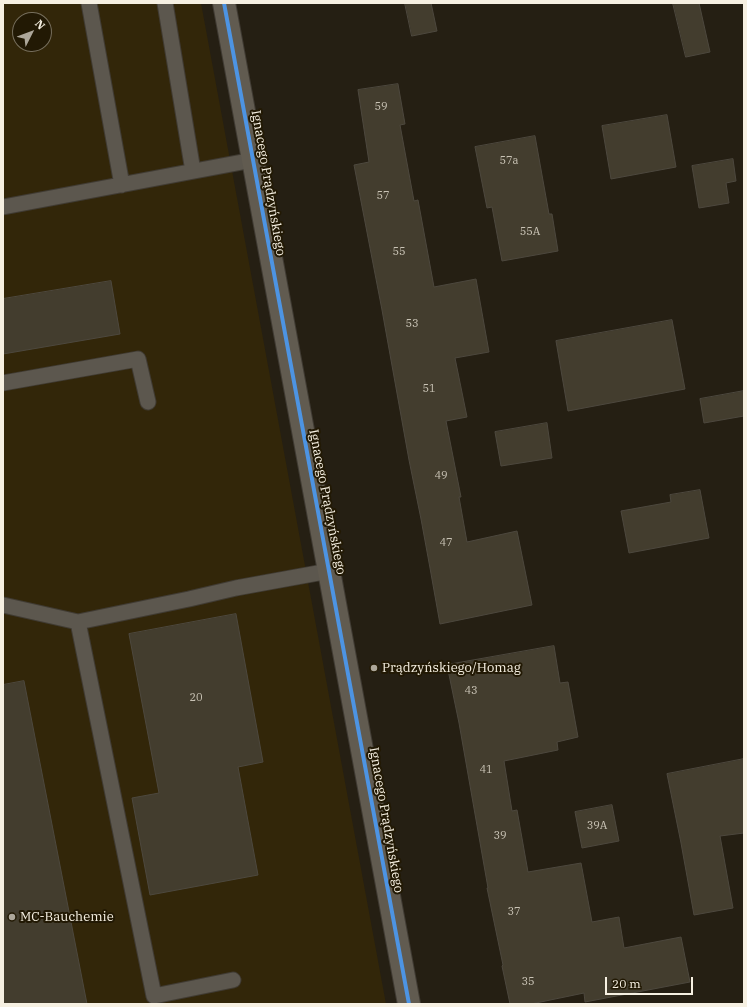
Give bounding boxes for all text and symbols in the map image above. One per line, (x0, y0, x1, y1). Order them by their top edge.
north arrow (12, 12, 52, 52)
text: N (32, 17, 48, 33)
house number: 59 (374, 100, 388, 114)
street label: Ignacego Prądzyńskiego (247, 109, 289, 257)
house number: 57a (499, 154, 519, 168)
house number: 57 (376, 189, 390, 203)
house number: 55A (520, 225, 540, 239)
house number: 55 (392, 245, 406, 259)
house number: 53 (405, 317, 419, 331)
house number: 51 (422, 382, 436, 396)
street label: Ignacego Prądzyńskiego (305, 428, 349, 576)
house number: 49 (434, 469, 448, 483)
house number: 47 (439, 536, 453, 550)
place label: Prądzyńskiego/Homag (382, 660, 521, 676)
marker: Prądzyńskiego/Homag (369, 663, 379, 673)
house number: 43 (464, 684, 478, 698)
house number: 20 (189, 691, 203, 705)
street label: Ignacego Prądzyńskiego (365, 746, 407, 894)
house number: 41 (479, 763, 493, 777)
house number: 39A (587, 819, 607, 833)
house number: 39 (493, 829, 507, 843)
house number: 37 (507, 905, 521, 919)
place label: MC-Bauchemie (20, 909, 114, 925)
marker: MC-Bauchemie (7, 912, 17, 922)
scale bar (607, 969, 695, 995)
house number: 35 (521, 975, 535, 989)
text: 20 m (612, 976, 641, 991)

